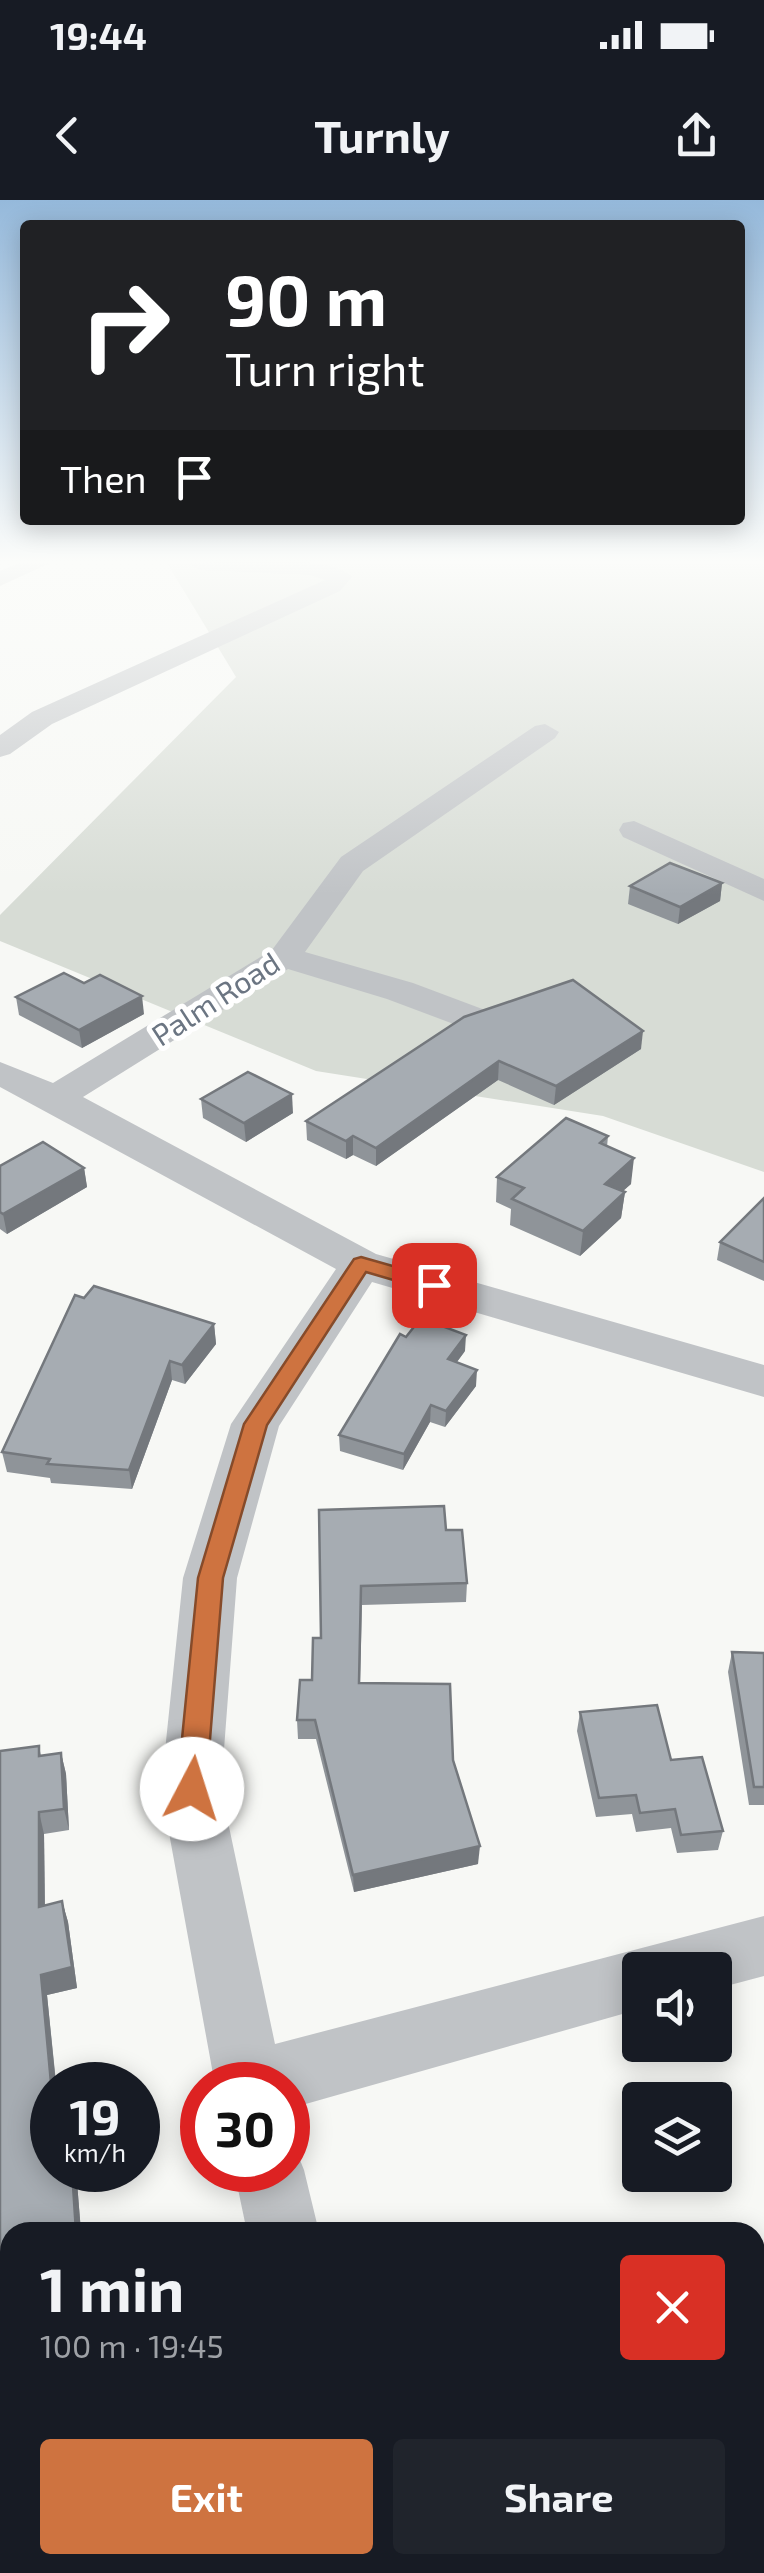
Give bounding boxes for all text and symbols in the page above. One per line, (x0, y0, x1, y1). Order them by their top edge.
text: 19:44 (50, 12, 147, 58)
icon: back (40, 108, 95, 163)
text: Turnly (314, 108, 450, 162)
icon: share (669, 108, 724, 163)
text: 90 m (225, 256, 387, 340)
icon: right (60, 260, 190, 390)
text: Turn right (225, 341, 425, 395)
icon: arrive (167, 450, 222, 505)
text: Then (60, 455, 147, 501)
street label: Palm Road (144, 943, 286, 1053)
pin (392, 1243, 477, 1328)
icon: arrive (407, 1258, 462, 1313)
position arrow (140, 1737, 244, 1841)
map controls (622, 1952, 732, 2192)
button: sound (622, 1952, 732, 2062)
speed limit sign: 30 (180, 2062, 310, 2192)
button: layers (622, 2082, 732, 2192)
text: 19 (69, 2085, 121, 2145)
text: km/h (64, 2137, 126, 2167)
text: 1 min (40, 2252, 184, 2324)
button: close (620, 2255, 725, 2360)
text: 100 m · 19:45 (40, 2326, 224, 2364)
button: Exit (40, 2439, 373, 2554)
button: Share (393, 2439, 725, 2554)

